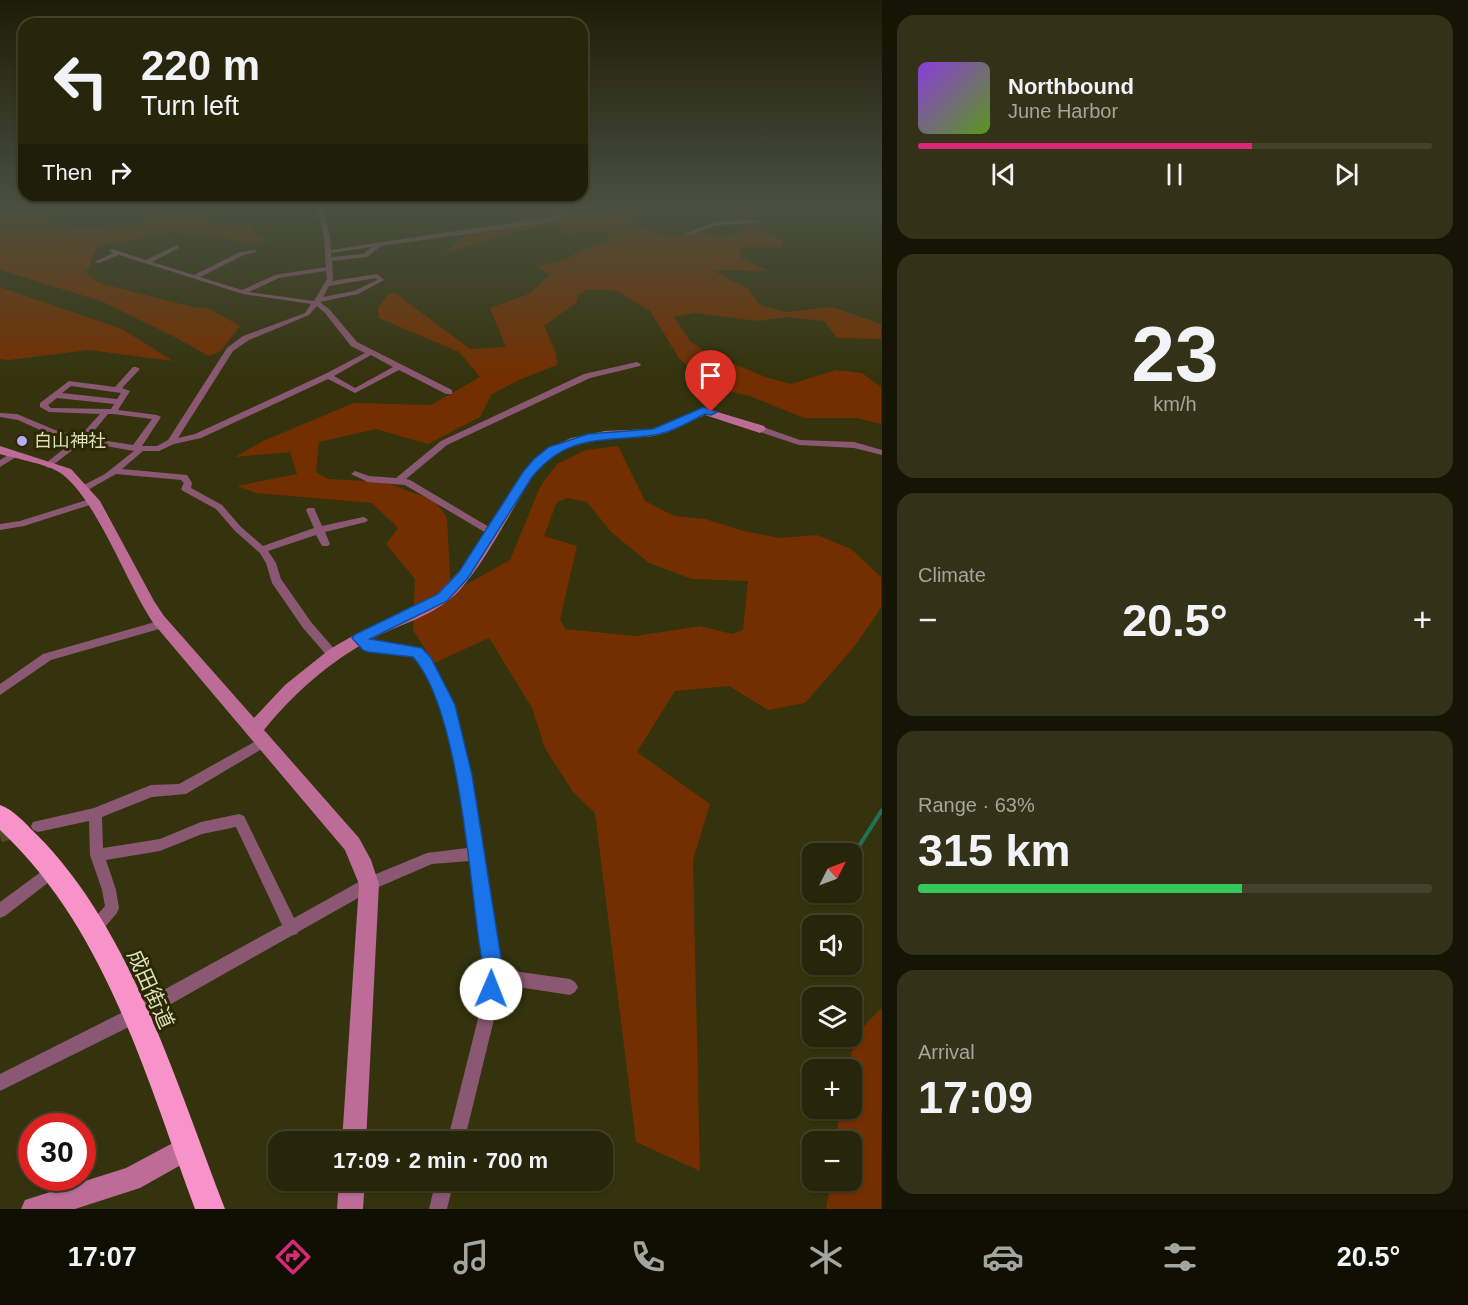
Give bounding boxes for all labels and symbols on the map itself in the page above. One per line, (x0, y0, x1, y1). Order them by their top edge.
pin (685, 350, 736, 412)
place label: 白山神社 (34, 431, 106, 451)
marker: 白山神社 (15, 434, 29, 448)
north arrow (802, 843, 862, 903)
street label: 成田街道 (123, 946, 179, 1032)
position arrow (459, 957, 523, 1021)
speed limit sign: 30 (18, 1113, 96, 1191)

